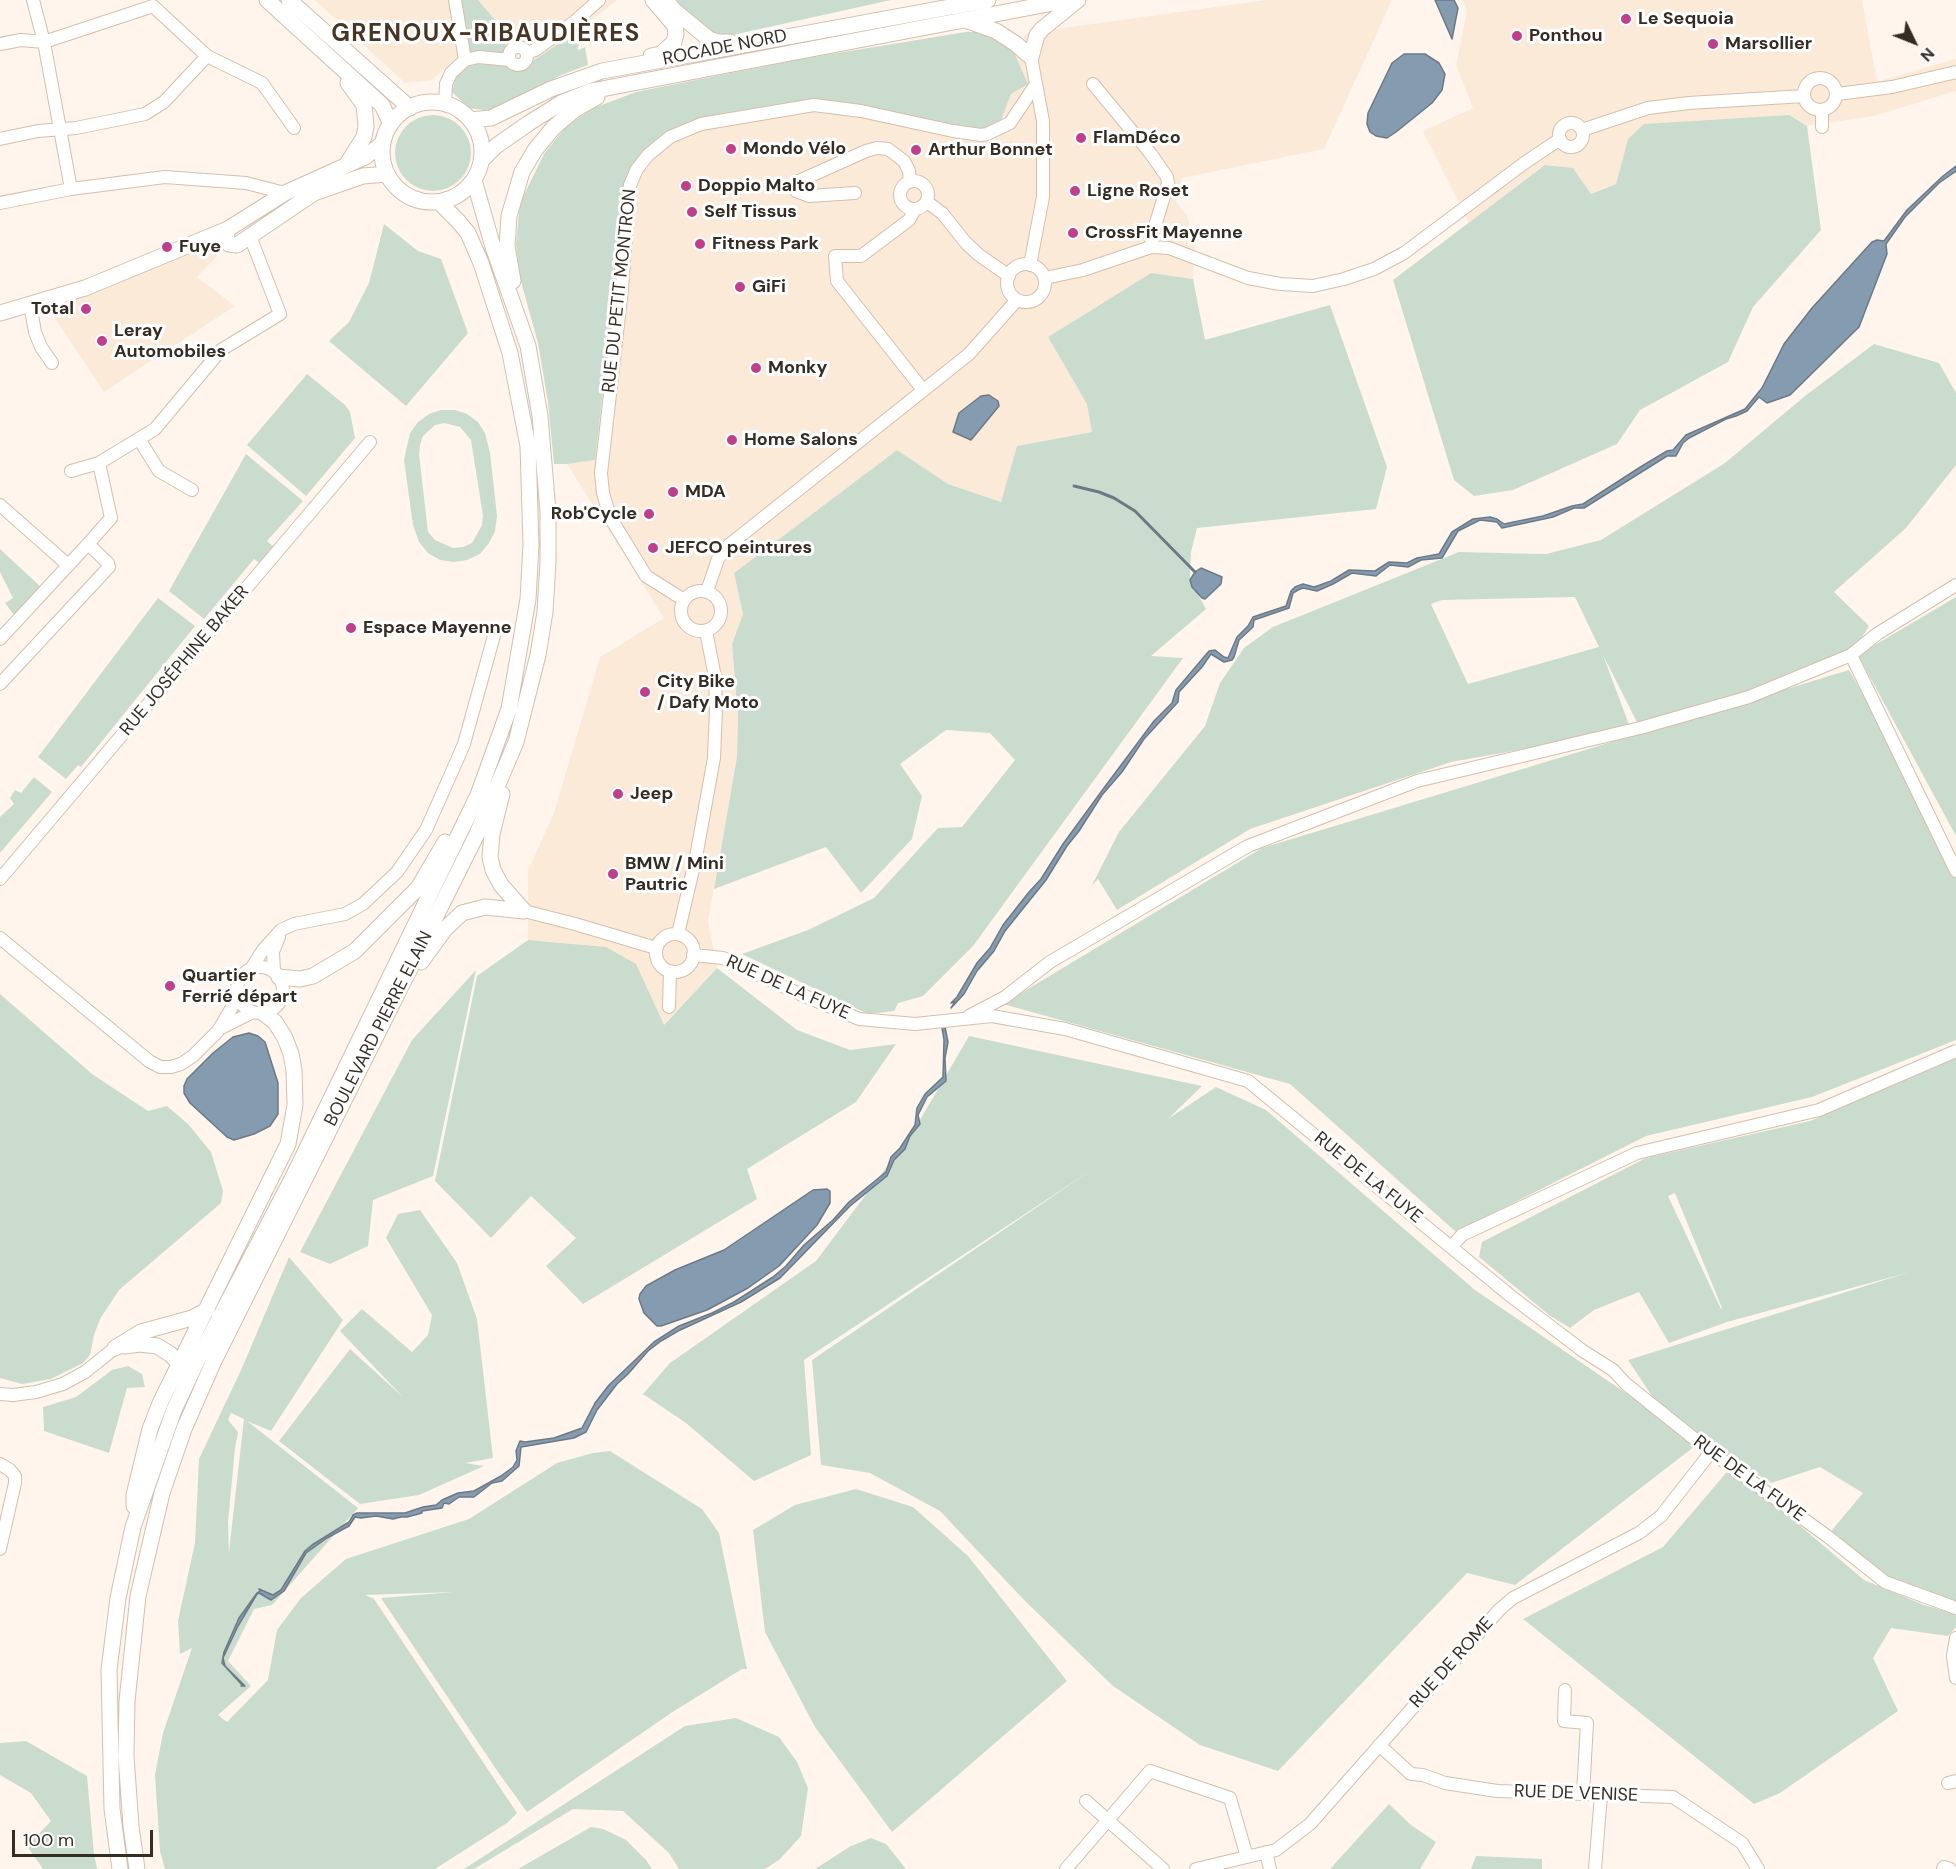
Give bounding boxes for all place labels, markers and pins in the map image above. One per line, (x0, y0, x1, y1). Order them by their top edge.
place label: Le Sequoia (1638, 8, 1734, 30)
marker: Le Sequoia (1619, 12, 1633, 26)
place label: Ponthou (1529, 25, 1603, 47)
marker: Ponthou (1510, 29, 1524, 43)
place label: Marsollier (1725, 33, 1812, 55)
marker: Marsollier (1706, 37, 1720, 51)
place label: FlamDéco (1093, 127, 1181, 149)
marker: FlamDéco (1074, 131, 1088, 145)
place label: Mondo Vélo (743, 138, 846, 160)
place label: Arthur Bonnet (928, 139, 1053, 161)
marker: Mondo Vélo (724, 142, 738, 156)
marker: Arthur Bonnet (909, 143, 923, 157)
place label: Doppio Malto (698, 175, 815, 197)
marker: Doppio Malto (679, 179, 693, 193)
place label: Ligne Roset (1087, 180, 1189, 202)
marker: Ligne Roset (1068, 184, 1082, 198)
place label: Self Tissus (704, 201, 797, 223)
marker: Self Tissus (685, 205, 699, 219)
place label: CrossFit Mayenne (1085, 222, 1243, 244)
marker: CrossFit Mayenne (1066, 226, 1080, 240)
place label: Fitness Park (712, 233, 819, 255)
place label: Fuye (179, 236, 221, 258)
marker: Fitness Park (693, 237, 707, 251)
marker: Fuye (160, 240, 174, 254)
place label: GiFi (752, 276, 786, 298)
marker: GiFi (733, 280, 747, 294)
place label: Total (31, 298, 74, 320)
marker: Total (79, 302, 93, 316)
place label: Leray Automobiles (114, 320, 226, 362)
marker: Leray Automobiles (95, 334, 109, 348)
place label: Monky (768, 357, 827, 379)
marker: Monky (749, 361, 763, 375)
place label: Home Salons (744, 429, 858, 451)
marker: Home Salons (725, 433, 739, 447)
place label: MDA (685, 481, 726, 503)
marker: MDA (666, 485, 680, 499)
place label: Rob'Cycle (551, 503, 637, 525)
marker: Rob'Cycle (642, 507, 656, 521)
place label: JEFCO peintures (665, 537, 812, 559)
marker: JEFCO peintures (646, 541, 660, 555)
place label: Espace Mayenne (363, 617, 512, 639)
marker: Espace Mayenne (344, 621, 358, 635)
place label: City Bike / Dafy Moto (657, 671, 759, 714)
marker: City Bike / Dafy Moto (638, 685, 652, 699)
place label: Jeep (630, 783, 673, 805)
marker: Jeep (611, 787, 625, 801)
place label: BMW / Mini Pautric (625, 853, 724, 896)
marker: BMW / Mini Pautric (606, 867, 620, 881)
place label: Quartier Ferrié départ (182, 965, 297, 1008)
marker: Quartier Ferrié départ (163, 979, 177, 993)

